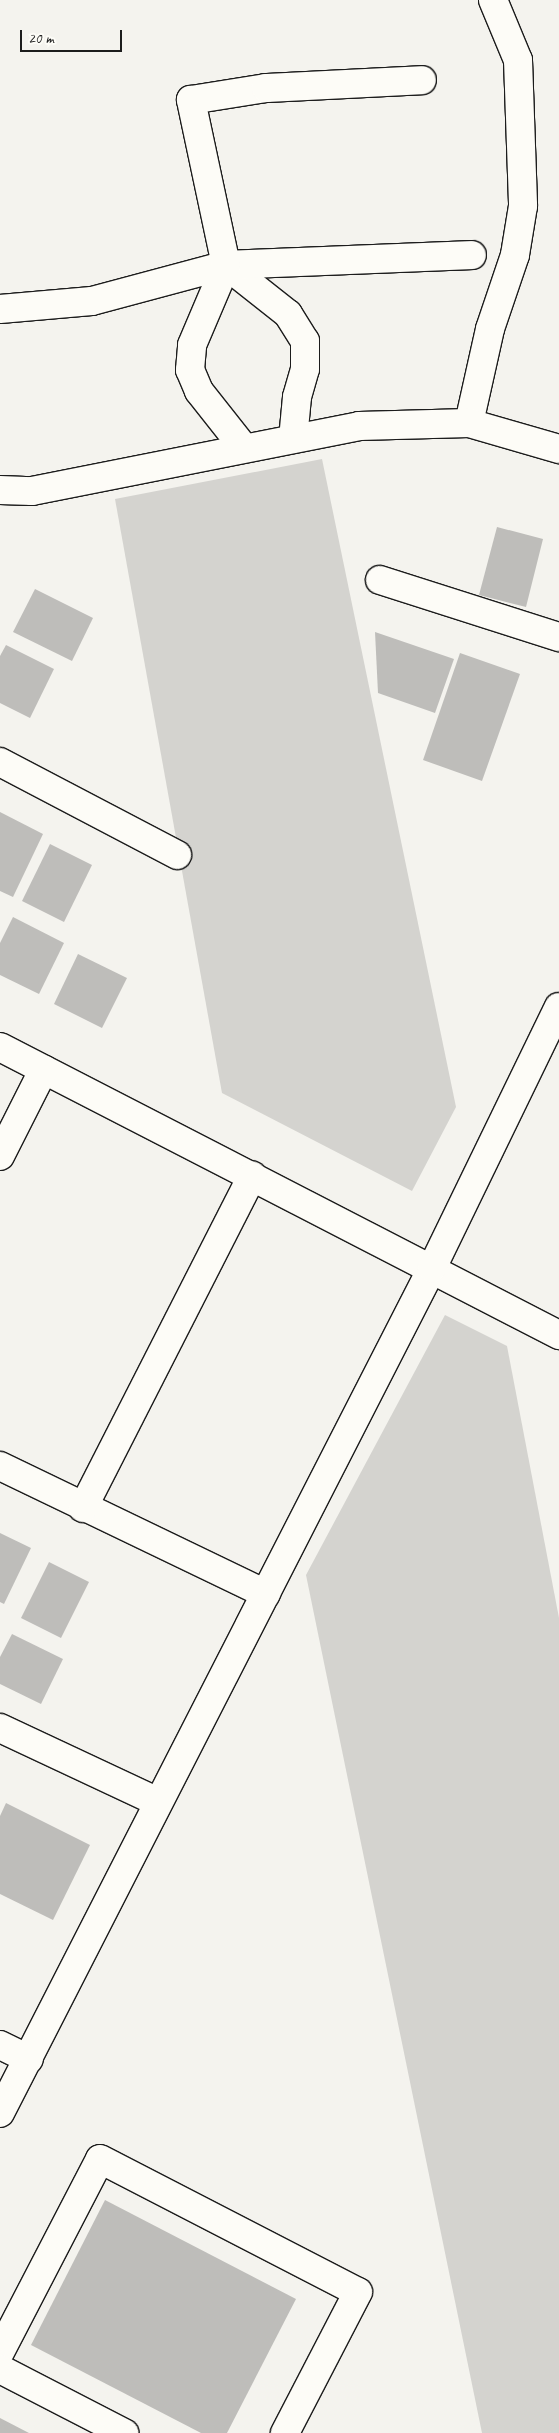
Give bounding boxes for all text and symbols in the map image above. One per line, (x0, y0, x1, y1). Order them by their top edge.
scale bar (22, 20, 125, 52)
text: 20 m (28, 29, 54, 48)

